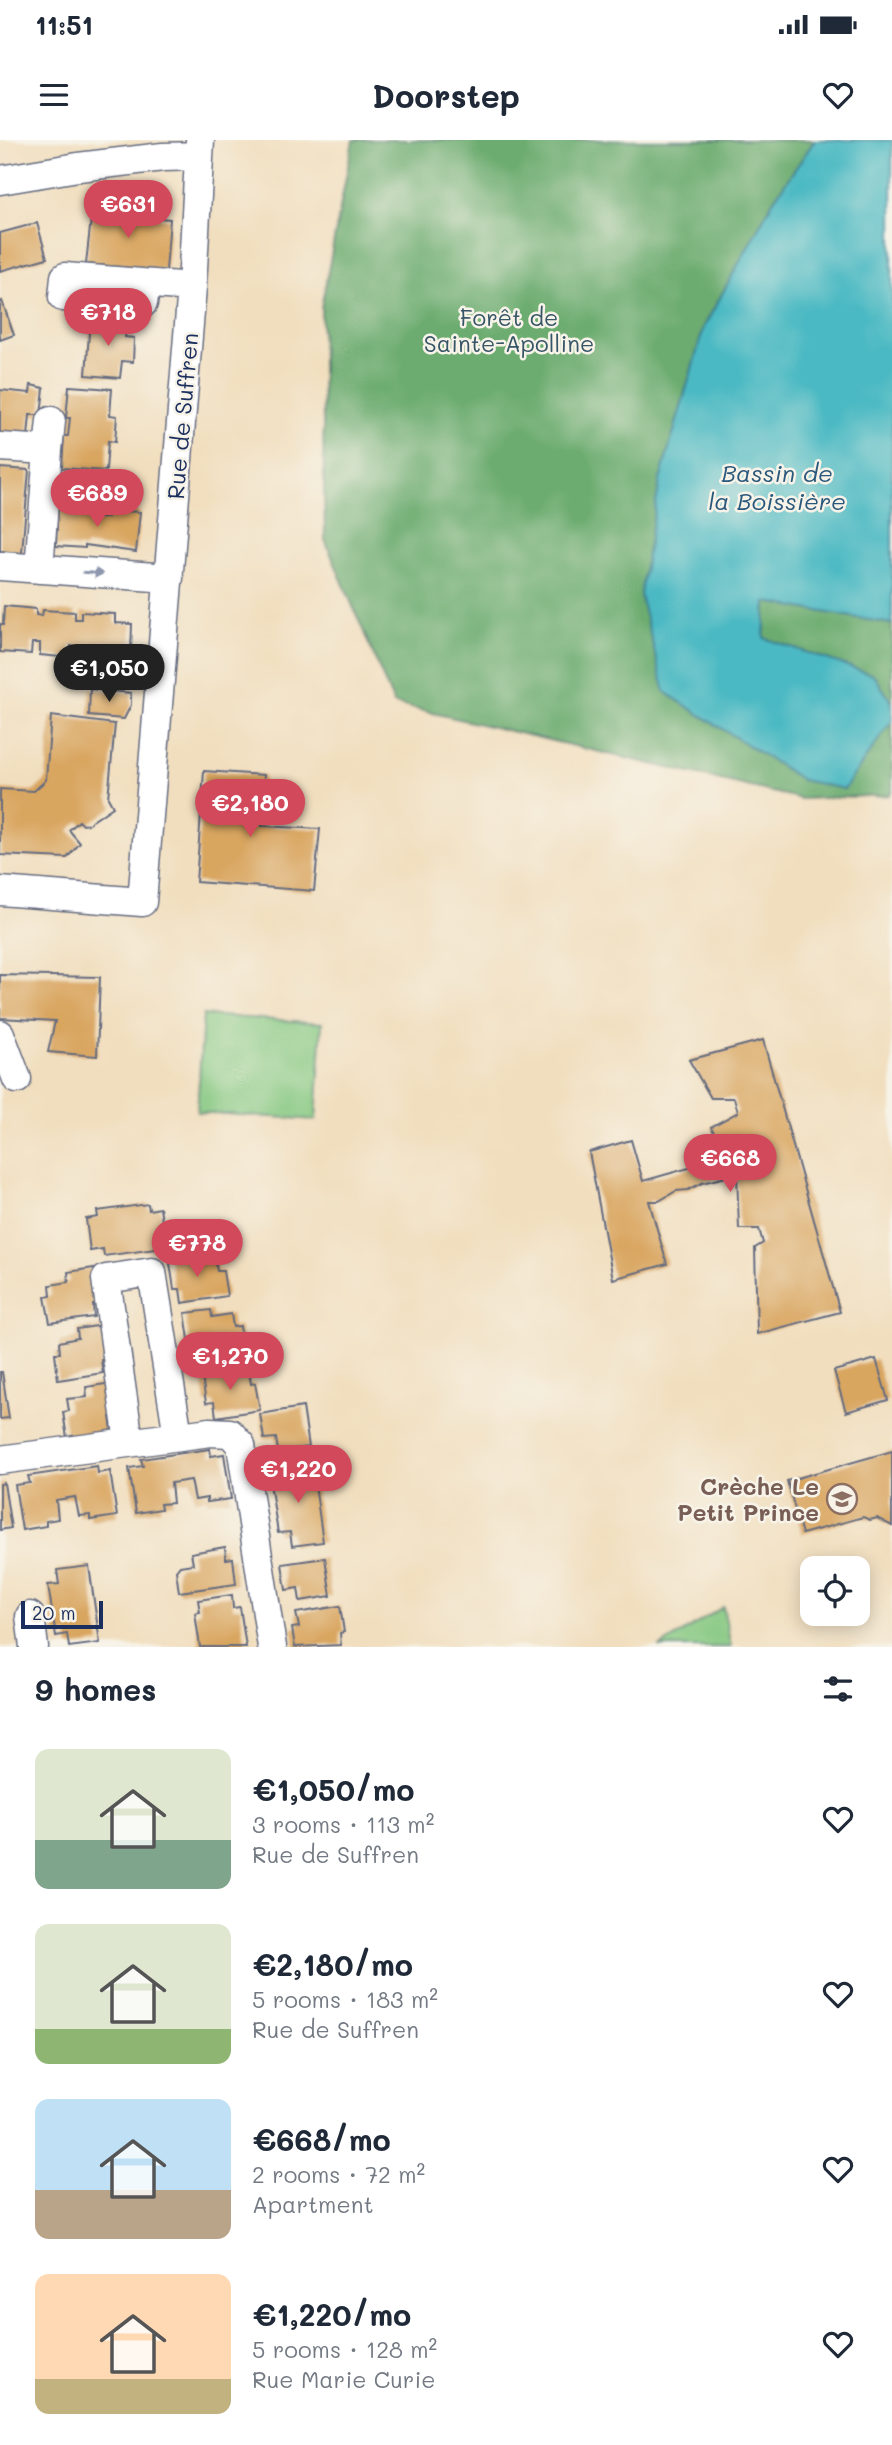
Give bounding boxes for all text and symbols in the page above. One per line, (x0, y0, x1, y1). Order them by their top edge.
text: 11:51 (35, 8, 93, 42)
text: Doorstep (372, 74, 520, 116)
icon: menu (35, 76, 73, 114)
icon: heart (819, 76, 857, 114)
pin: €631 (87, 181, 169, 240)
text: €631 (100, 188, 156, 218)
pin: €718 (67, 288, 149, 348)
text: €718 (80, 296, 136, 326)
park label: Forêt de Sainte-Apolline (424, 302, 594, 358)
street label: Rue de Suffren (160, 331, 204, 501)
water label: Bassin de la Boissière (708, 457, 846, 516)
pin: €689 (56, 470, 138, 529)
text: €689 (67, 477, 127, 507)
one-way arrow (82, 568, 104, 579)
pin: €1,050 (52, 644, 166, 704)
text: €1,050 (70, 652, 148, 682)
pin: €2,180 (193, 780, 307, 839)
text: €2,180 (211, 787, 289, 817)
pin: €668 (689, 1135, 771, 1194)
text: €668 (700, 1142, 760, 1172)
pin: €778 (156, 1220, 238, 1279)
text: €778 (168, 1227, 226, 1257)
pin: €1,270 (173, 1332, 287, 1392)
text: €1,270 (192, 1340, 268, 1370)
pin: €1,220 (241, 1446, 355, 1505)
text: €1,220 (260, 1453, 336, 1483)
place label: Crèche Le Petit Prince (677, 1471, 819, 1527)
school or university icon: Crèche Le Petit Prince (825, 1482, 859, 1516)
map controls (800, 1556, 870, 1626)
button: locate (800, 1556, 870, 1626)
scale bar (21, 1598, 103, 1630)
text: 20 m (32, 1600, 76, 1625)
text: 9 homes (35, 1669, 156, 1709)
icon: filters (819, 1670, 857, 1708)
text: €1,050/mo (252, 1769, 414, 1809)
icon: home (91, 1777, 175, 1861)
icon: heart (819, 1800, 857, 1838)
text: 3 rooms · 113 m² (252, 1809, 434, 1839)
text: Rue de Suffren (252, 1839, 419, 1869)
text: €2,180/mo (252, 1944, 413, 1984)
icon: home (91, 1952, 175, 2036)
icon: heart (819, 1975, 857, 2013)
text: 5 rooms · 183 m² (252, 1984, 438, 2014)
text: Rue de Suffren (252, 2014, 419, 2044)
text: €668/mo (252, 2119, 391, 2159)
icon: home (91, 2127, 175, 2211)
icon: heart (819, 2150, 857, 2188)
text: 2 rooms · 72 m² (252, 2159, 425, 2189)
text: Apartment (252, 2189, 374, 2219)
text: €1,220/mo (252, 2294, 411, 2334)
icon: home (91, 2302, 175, 2386)
icon: heart (819, 2325, 857, 2363)
text: 5 rooms · 128 m² (252, 2334, 437, 2364)
text: Rue Marie Curie (252, 2364, 436, 2394)

